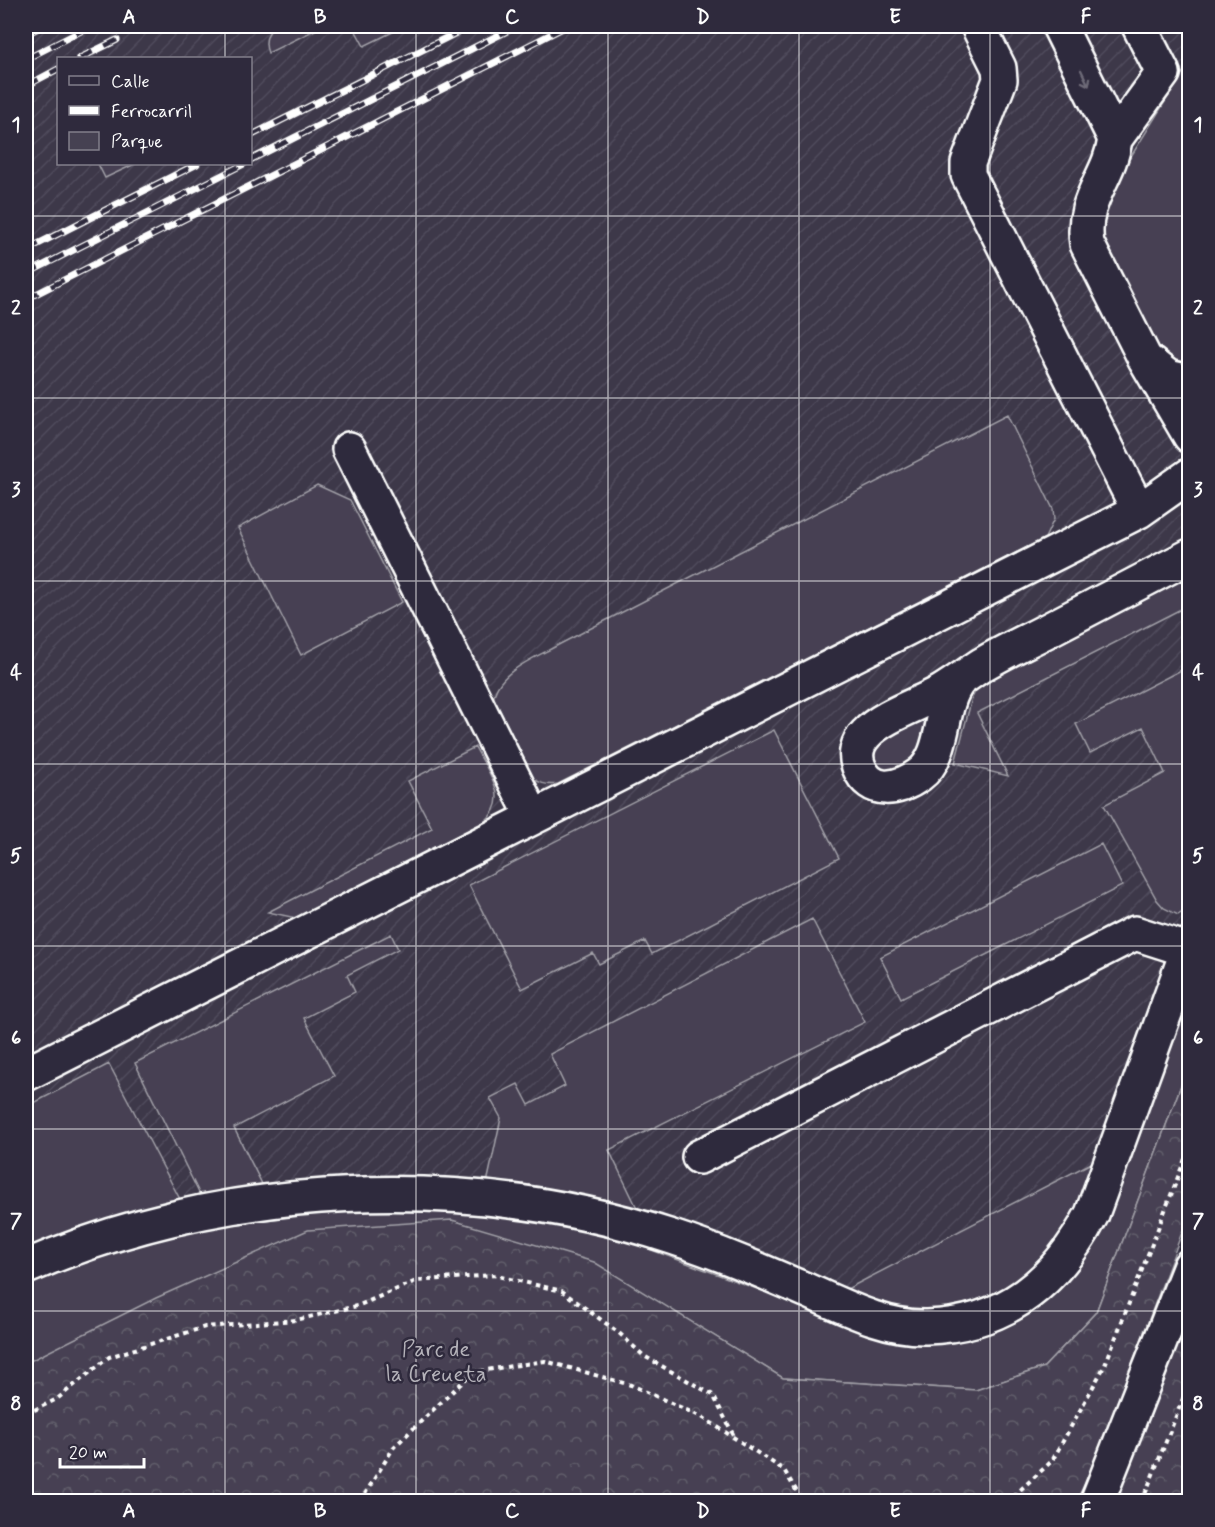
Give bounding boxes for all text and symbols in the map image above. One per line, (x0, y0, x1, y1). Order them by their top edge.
text: A (122, 4, 136, 31)
text: B (314, 4, 327, 31)
text: C (505, 4, 520, 31)
text: D (696, 4, 710, 31)
text: E (889, 4, 901, 31)
text: F (1081, 4, 1092, 31)
legend (57, 57, 252, 165)
one-way arrow (1079, 68, 1091, 86)
text: Calle (111, 70, 150, 94)
text: Ferrocarril (111, 100, 192, 124)
text: 1 (12, 112, 20, 139)
text: 1 (1194, 112, 1202, 139)
text: Parque (111, 130, 163, 154)
text: 2 (11, 295, 21, 322)
text: 2 (1193, 295, 1203, 322)
text: 3 (11, 477, 21, 504)
text: 3 (1193, 477, 1203, 504)
text: 4 (10, 660, 22, 687)
text: 4 (1192, 660, 1204, 687)
text: 5 (10, 843, 22, 870)
text: 5 (1192, 843, 1204, 870)
text: 6 (11, 1025, 21, 1052)
text: 6 (1193, 1025, 1203, 1052)
text: 7 (10, 1208, 22, 1235)
text: 7 (1192, 1208, 1204, 1235)
park label: Parc de la Creueta (385, 1336, 487, 1389)
text: 8 (10, 1391, 22, 1418)
text: 8 (1192, 1391, 1204, 1418)
scale bar (60, 1431, 144, 1469)
text: 20 m (69, 1441, 107, 1465)
text: A (122, 1498, 136, 1525)
text: B (314, 1498, 327, 1525)
text: C (505, 1498, 520, 1525)
text: D (696, 1498, 710, 1525)
text: E (889, 1498, 901, 1525)
text: F (1081, 1498, 1092, 1525)

